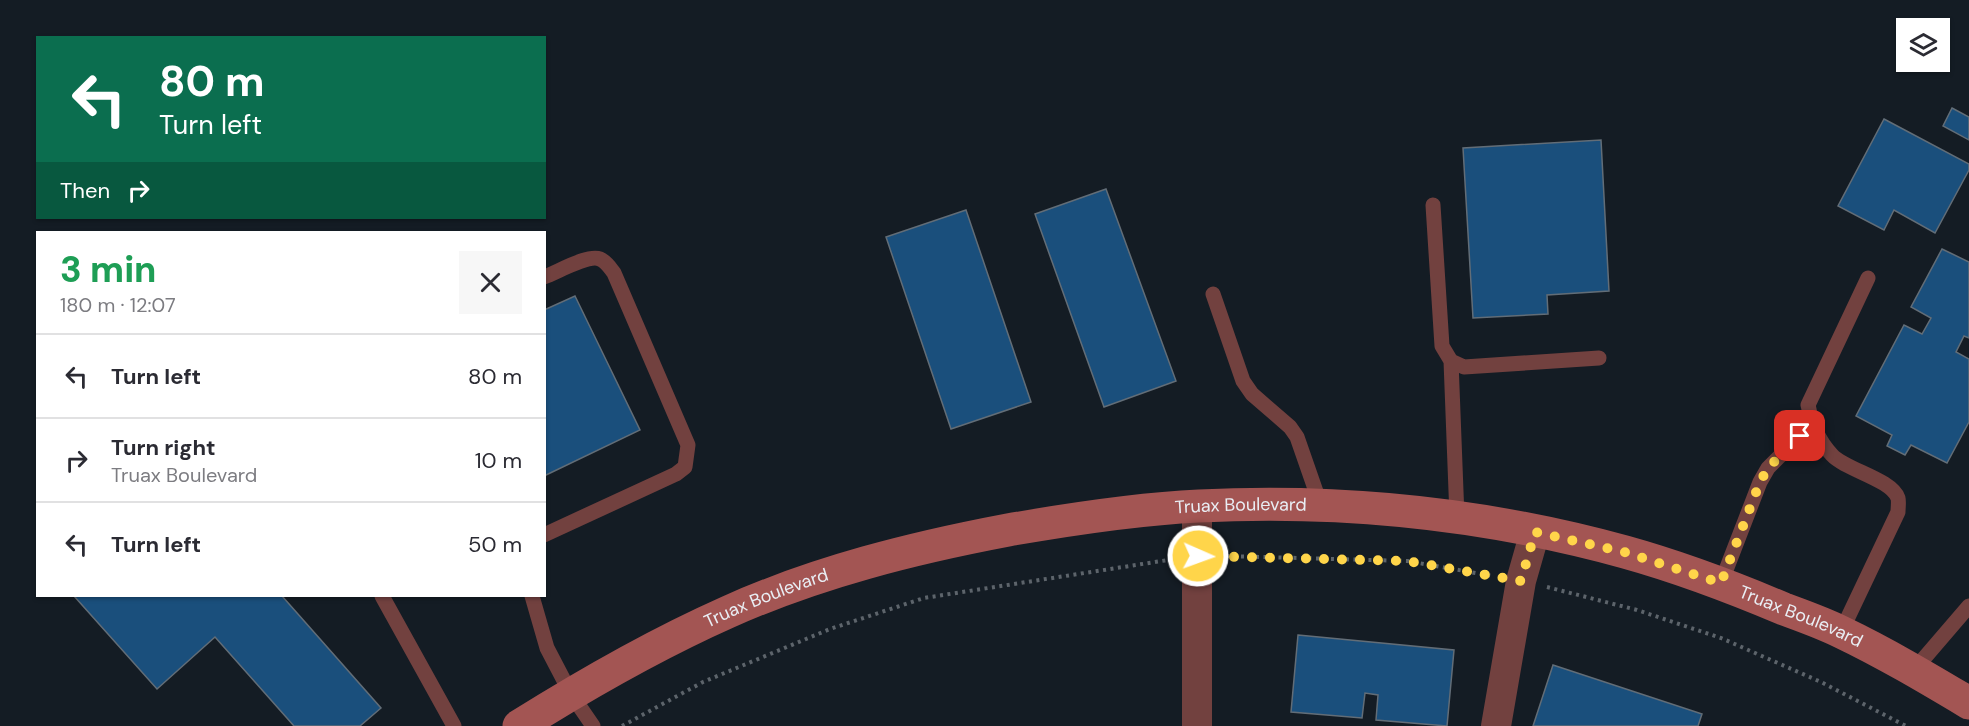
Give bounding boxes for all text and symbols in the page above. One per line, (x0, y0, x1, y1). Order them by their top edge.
map controls (1896, 18, 1950, 72)
button: layers (1896, 18, 1950, 72)
text: 80 m (159, 54, 265, 109)
icon: left (60, 60, 138, 138)
text: Turn left (159, 107, 262, 142)
icon: right (122, 174, 155, 207)
text: Then (60, 176, 110, 205)
text: 3 min (60, 246, 156, 293)
button: close (459, 251, 522, 314)
text: 180 m · 12:07 (60, 292, 176, 318)
icon: left (60, 360, 93, 393)
text: Turn left (111, 362, 201, 391)
text: 80 m (468, 362, 522, 391)
pin (1774, 410, 1825, 461)
icon: arrive (1783, 419, 1816, 452)
text: Turn right (111, 433, 216, 462)
icon: right (60, 444, 93, 477)
text: 10 m (475, 446, 522, 475)
text: Truax Boulevard (111, 462, 257, 488)
street label: Truax Boulevard (1174, 492, 1307, 519)
position arrow (1166, 524, 1230, 588)
icon: left (60, 528, 93, 561)
text: Turn left (111, 530, 201, 559)
text: 50 m (468, 530, 522, 559)
street label: Truax Boulevard (700, 563, 831, 633)
street label: Truax Boulevard (1736, 580, 1867, 653)

